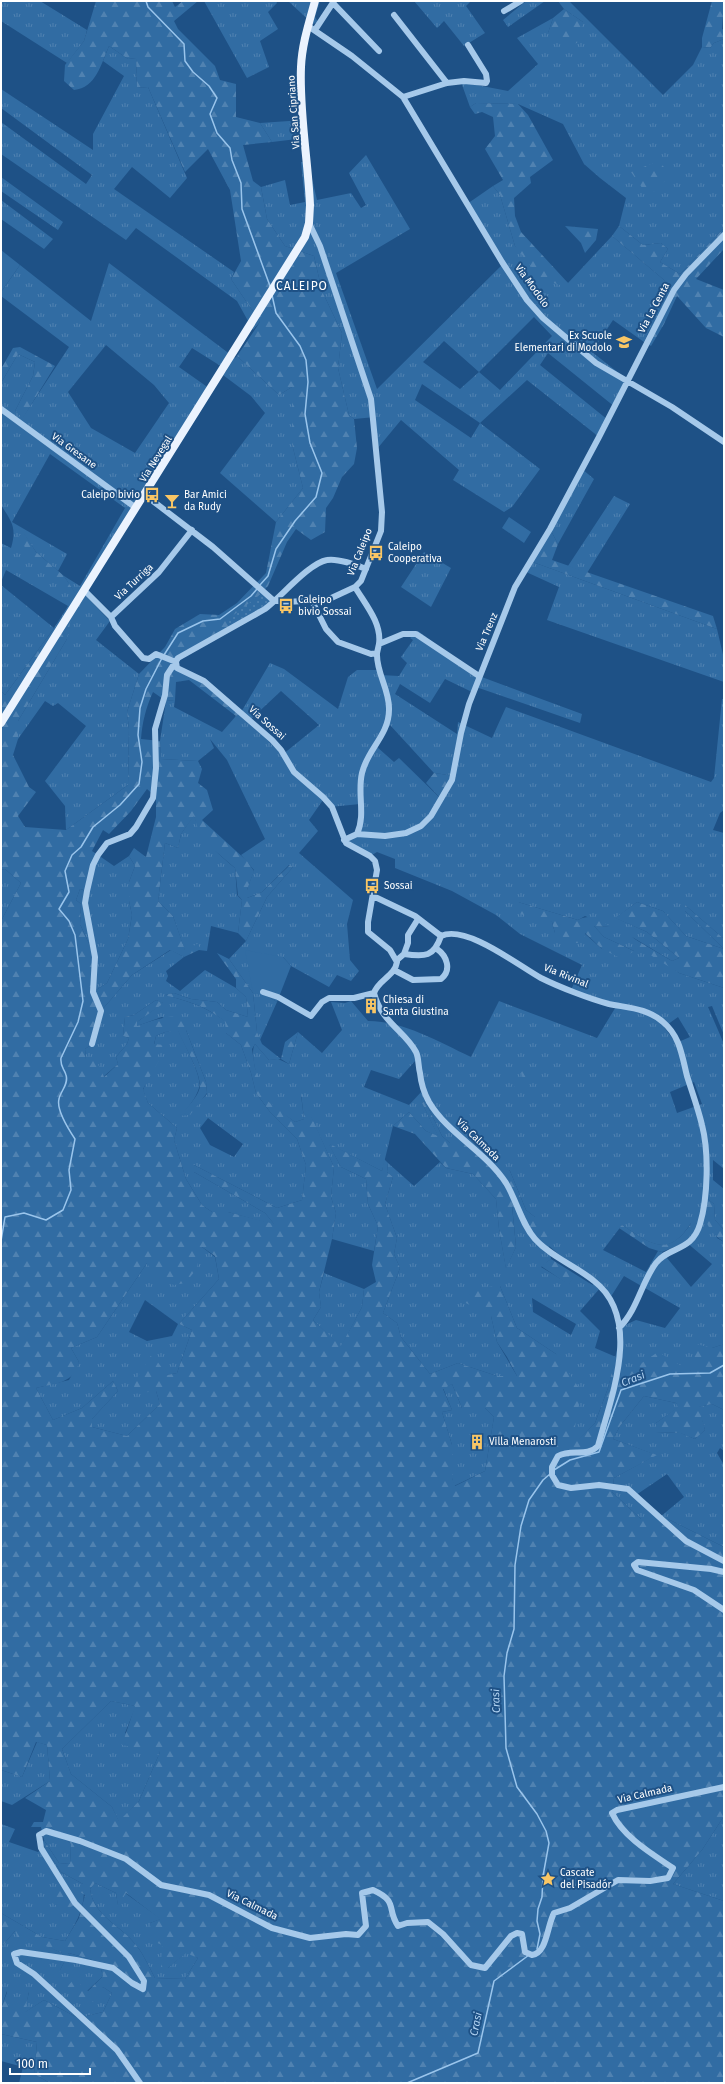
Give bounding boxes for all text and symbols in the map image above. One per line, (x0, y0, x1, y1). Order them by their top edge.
street label: Via San Cipriano (285, 74, 303, 149)
street label: Via Modolo (512, 262, 552, 310)
district label: CALEIPO (276, 279, 328, 293)
street label: Via La Centa (636, 281, 672, 335)
place label: Ex Scuole Elementari di Modolo (515, 330, 612, 354)
school or university icon: Ex Scuole Elementari di Modolo (615, 333, 633, 351)
street label: Via Gresane (49, 431, 99, 471)
street label: Via Nevegal (137, 434, 175, 484)
bus stop icon: Caleipo bivio (143, 486, 161, 504)
place label: Caleipo bivio (81, 489, 140, 501)
place label: Bar Amici da Rudy (184, 489, 227, 513)
bar icon: Bar Amici da Rudy (163, 492, 181, 510)
street label: Via Caleipo (345, 526, 375, 578)
place label: Caleipo Cooperativa (388, 541, 442, 565)
bus stop icon: Caleipo Cooperativa (367, 544, 385, 562)
street label: Via Turriga (112, 561, 156, 603)
place label: Caleipo bivio Sossai (298, 594, 352, 618)
bus stop icon: Caleipo bivio Sossai (277, 597, 295, 615)
street label: Via Trenz (474, 610, 501, 653)
street label: Via Sossai (246, 703, 288, 743)
bus stop icon: Sossai (363, 877, 381, 895)
place label: Sossai (384, 880, 413, 892)
street label: Via Rivinal (542, 962, 590, 990)
place label: Chiesa di Santa Giustina (383, 994, 449, 1018)
building icon: Chiesa di Santa Giustina (362, 997, 380, 1015)
street label: Via Calmada (454, 1116, 502, 1164)
water label: Crasi (619, 1368, 647, 1390)
building icon: Villa Menarosti (468, 1433, 486, 1451)
place label: Villa Menarosti (489, 1436, 556, 1448)
water label: Crasi (489, 1689, 503, 1713)
street label: Via Calmada (617, 1782, 673, 1806)
place label: Cascate del Pisadór (560, 1867, 611, 1891)
place icon: Cascate del Pisadór (539, 1870, 557, 1888)
street label: Via Calmada (224, 1887, 280, 1923)
water label: Crasi (467, 2011, 485, 2037)
scale bar (10, 2050, 90, 2076)
text: 100 m (16, 2057, 48, 2071)

